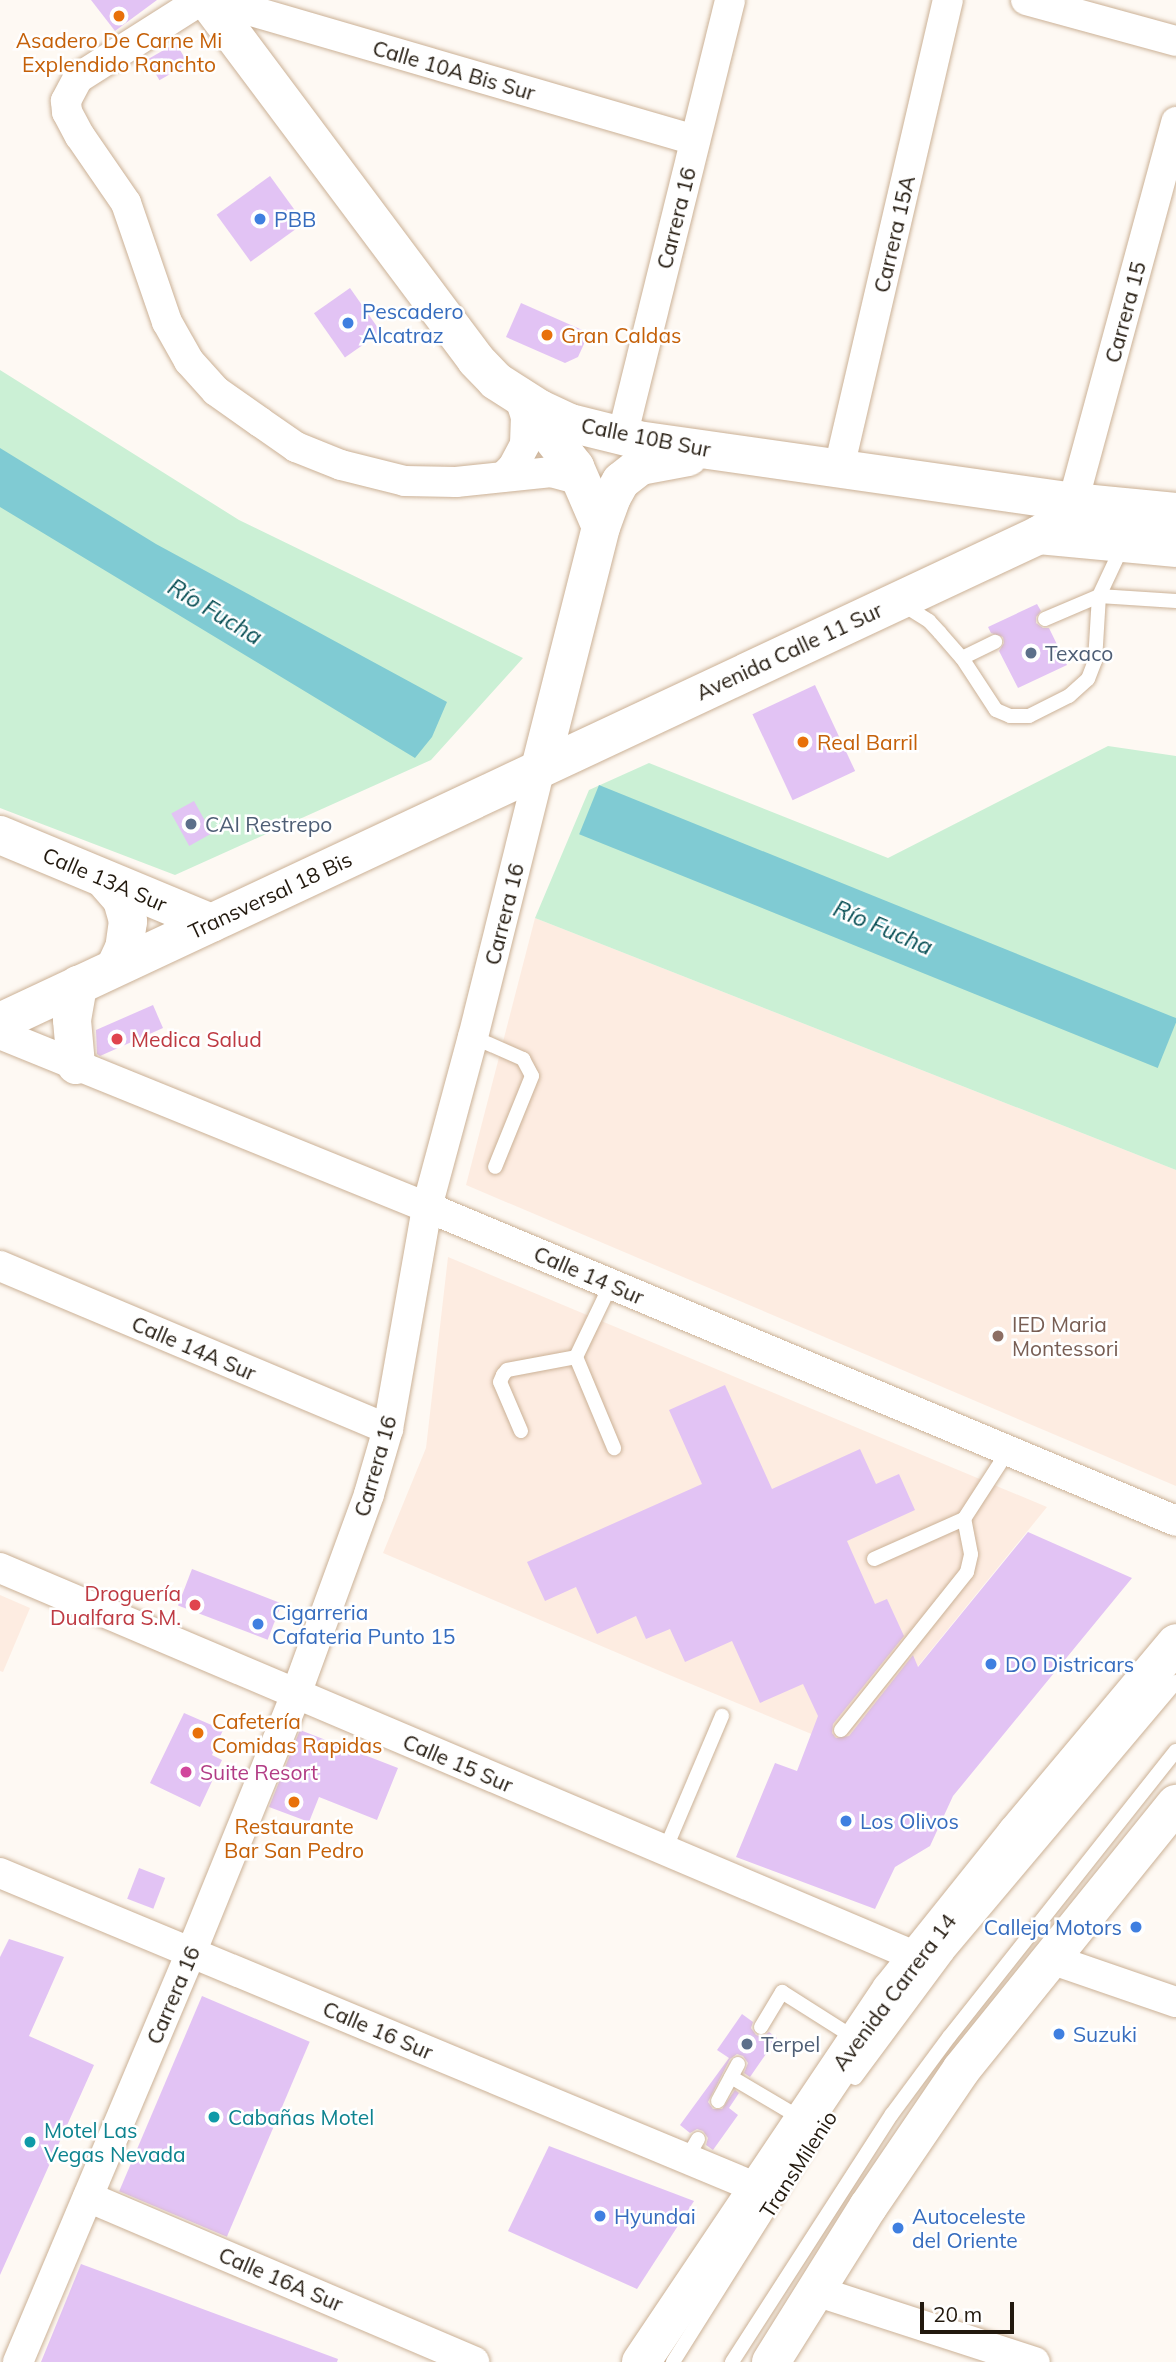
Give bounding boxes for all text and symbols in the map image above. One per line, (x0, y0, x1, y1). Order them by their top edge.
marker: Asadero De Carne Mi Explendido Ranchto (111, 8, 127, 24)
place label: Asadero De Carne Mi Explendido Ranchto (16, 27, 222, 77)
street label: Calle 10A Bis Sur (370, 35, 538, 105)
street label: Carrera 16 (651, 165, 701, 271)
street label: Carrera 15A (868, 173, 920, 295)
place label: PBB (274, 206, 316, 232)
marker: PBB (252, 211, 268, 227)
street label: Carrera 15 (1099, 259, 1151, 365)
place label: Pescadero Alcatraz (362, 298, 463, 348)
marker: Pescadero Alcatraz (340, 315, 356, 331)
place label: Gran Caldas (561, 322, 681, 348)
marker: Gran Caldas (539, 327, 555, 343)
street label: Calle 10B Sur (579, 412, 713, 462)
water label: Río Fucha (163, 573, 267, 651)
street label: Avenida Calle 11 Sur (692, 597, 886, 705)
place label: Texaco (1045, 640, 1113, 666)
marker: Texaco (1023, 645, 1039, 661)
place label: Real Barril (817, 729, 918, 755)
marker: Real Barril (795, 734, 811, 750)
place label: CAI Restrepo (205, 811, 332, 837)
marker: CAI Restrepo (183, 816, 199, 832)
street label: Calle 13A Sur (39, 842, 171, 916)
street label: Transversal 18 Bis (184, 846, 356, 944)
street label: Carrera 16 (479, 861, 529, 967)
water label: Río Fucha (829, 895, 937, 961)
place label: Medica Salud (131, 1026, 262, 1052)
marker: Medica Salud (109, 1031, 125, 1047)
street label: Calle 14 Sur (530, 1241, 648, 1309)
street label: Calle 14A Sur (128, 1311, 260, 1385)
place label: IED Maria Montessori (1012, 1311, 1118, 1361)
marker: IED Maria Montessori (990, 1328, 1006, 1344)
street label: Carrera 16 (349, 1413, 401, 1519)
place label: Droguería Dualfara S.M. (50, 1580, 181, 1630)
marker: Droguería Dualfara S.M. (187, 1597, 203, 1613)
place label: Cigarreria Cafateria Punto 15 (272, 1599, 455, 1649)
marker: Cigarreria Cafateria Punto 15 (250, 1616, 266, 1632)
place label: DO Districars (1005, 1651, 1134, 1677)
marker: DO Districars (983, 1656, 999, 1672)
place label: Cafetería Comidas Rapidas (212, 1708, 382, 1758)
marker: Cafetería Comidas Rapidas (190, 1725, 206, 1741)
street label: Calle 15 Sur (399, 1729, 517, 1797)
place label: Suite Resort (200, 1759, 318, 1785)
marker: Suite Resort (178, 1764, 194, 1780)
marker: Restaurante Bar San Pedro (286, 1794, 302, 1810)
place label: Los Olivos (860, 1808, 959, 1834)
place label: Restaurante Bar San Pedro (224, 1813, 364, 1863)
marker: Los Olivos (838, 1813, 854, 1829)
street label: Avenida Carrera 14 (827, 1909, 961, 2075)
place label: Calleja Motors (984, 1914, 1122, 1940)
marker: Calleja Motors (1128, 1919, 1144, 1935)
street label: Carrera 16 (141, 1942, 205, 2048)
street label: Calle 16 Sur (319, 1996, 437, 2064)
place label: Suzuki (1073, 2021, 1137, 2047)
marker: Suzuki (1051, 2026, 1067, 2042)
place label: Terpel (761, 2031, 820, 2057)
marker: Terpel (739, 2036, 755, 2052)
place label: Cabañas Motel (228, 2104, 374, 2130)
street label: TransMilenio (754, 2106, 842, 2222)
marker: Cabañas Motel (206, 2109, 222, 2125)
place label: Motel Las Vegas Nevada (44, 2117, 186, 2167)
marker: Motel Las Vegas Nevada (22, 2134, 38, 2150)
place label: Hyundai (614, 2203, 696, 2229)
place label: Autoceleste del Oriente (912, 2203, 1026, 2253)
marker: Hyundai (592, 2208, 608, 2224)
marker: Autoceleste del Oriente (890, 2220, 906, 2236)
street label: Calle 16A Sur (215, 2242, 347, 2316)
scale bar (924, 2288, 1018, 2332)
text: 20 m (933, 2301, 982, 2327)

